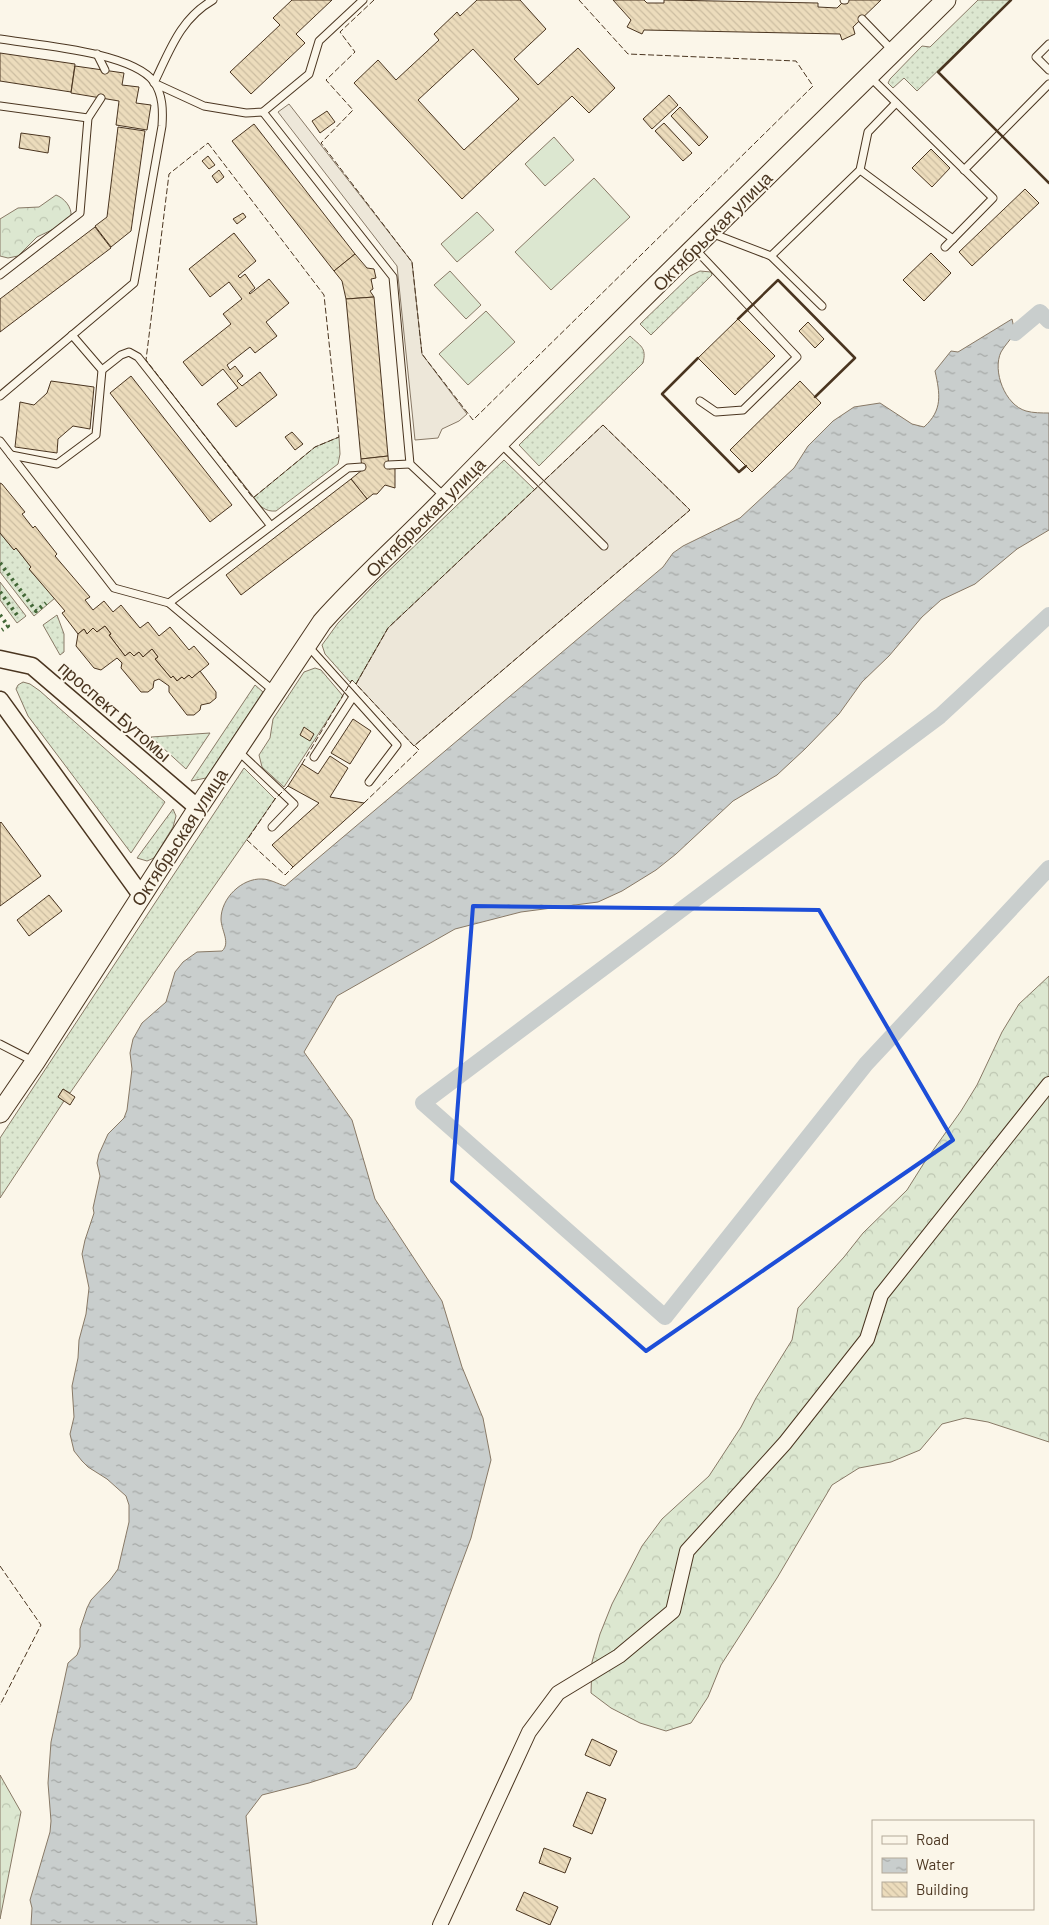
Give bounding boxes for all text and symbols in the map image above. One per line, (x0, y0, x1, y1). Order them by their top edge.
street label: Октябрьская улица (648, 166, 777, 295)
street label: Октябрьская улица (361, 452, 490, 581)
street label: проспект Бутомы (54, 656, 176, 766)
street label: Октябрьская улица (126, 763, 232, 910)
legend (872, 1820, 1034, 1910)
text: Road (916, 1830, 949, 1848)
text: Water (916, 1855, 955, 1873)
text: Building (916, 1880, 969, 1898)

